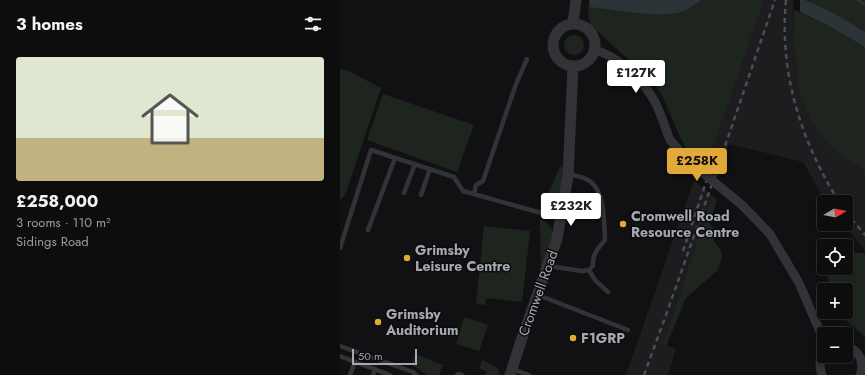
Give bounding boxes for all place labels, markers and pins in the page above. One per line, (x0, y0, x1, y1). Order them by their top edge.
pin: £127K (608, 60, 664, 94)
pin: £258K (669, 148, 725, 182)
pin: £232K (543, 193, 599, 227)
place label: Cromwell Road Resource Centre (631, 206, 739, 242)
marker: Cromwell Road Resource Centre (618, 219, 628, 229)
place label: Grimsby Leisure Centre (415, 240, 510, 276)
marker: Grimsby Leisure Centre (402, 253, 412, 263)
place label: Grimsby Auditorium (385, 304, 458, 340)
marker: Grimsby Auditorium (373, 317, 383, 327)
place label: F1GRP (581, 328, 625, 348)
marker: F1GRP (568, 333, 578, 343)

